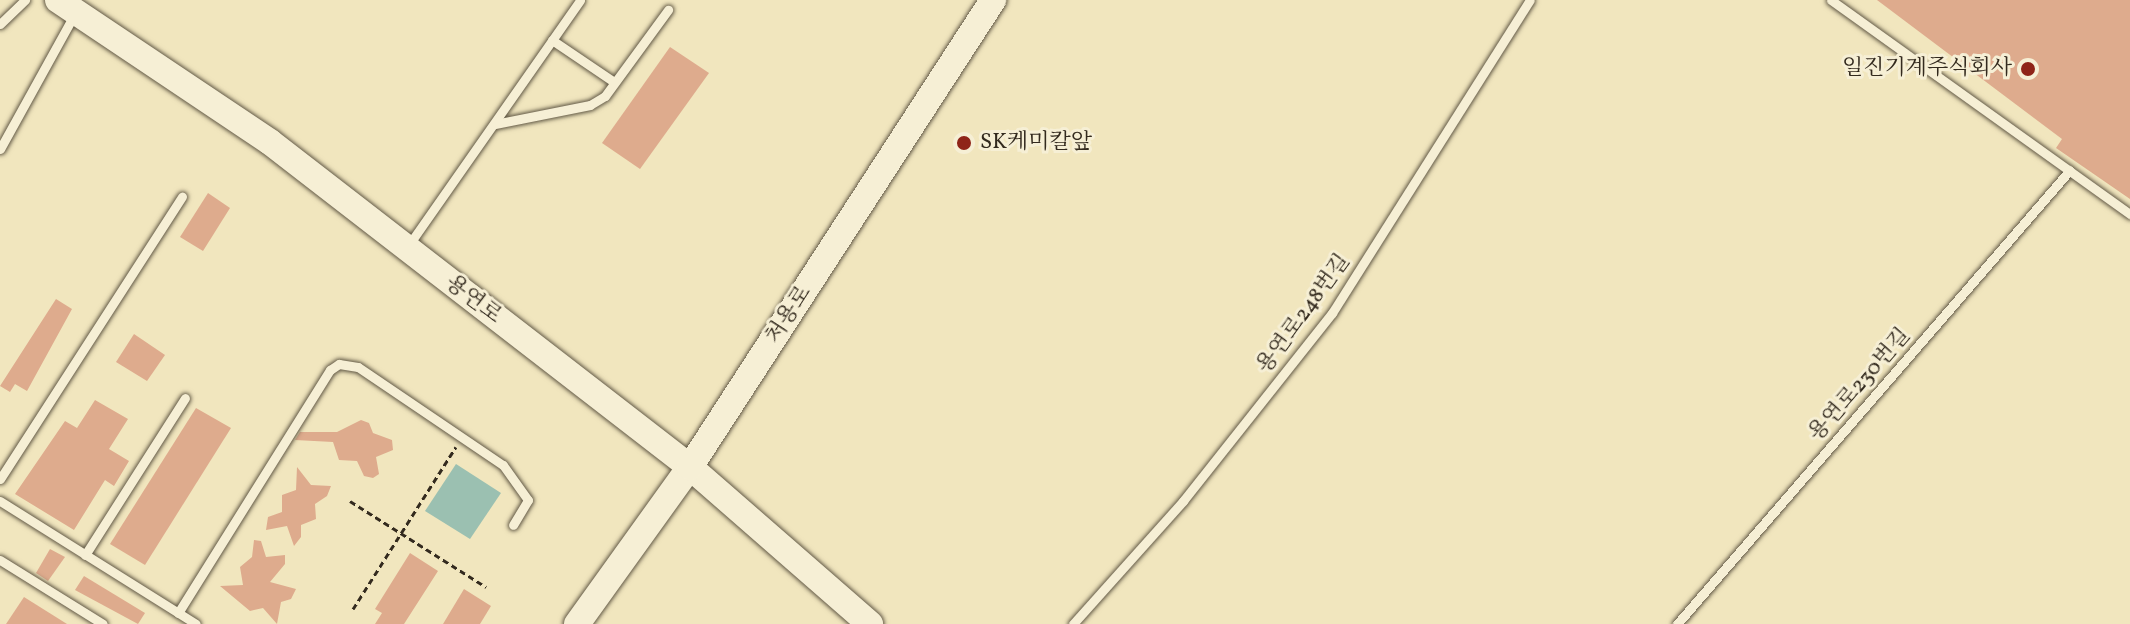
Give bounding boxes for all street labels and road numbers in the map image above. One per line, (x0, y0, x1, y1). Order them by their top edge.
street label: 용연로248번길 (1252, 249, 1356, 379)
street label: 용연로 (440, 270, 506, 330)
street label: 처용로 (761, 281, 817, 349)
street label: 용연로230번길 (1804, 323, 1916, 447)

